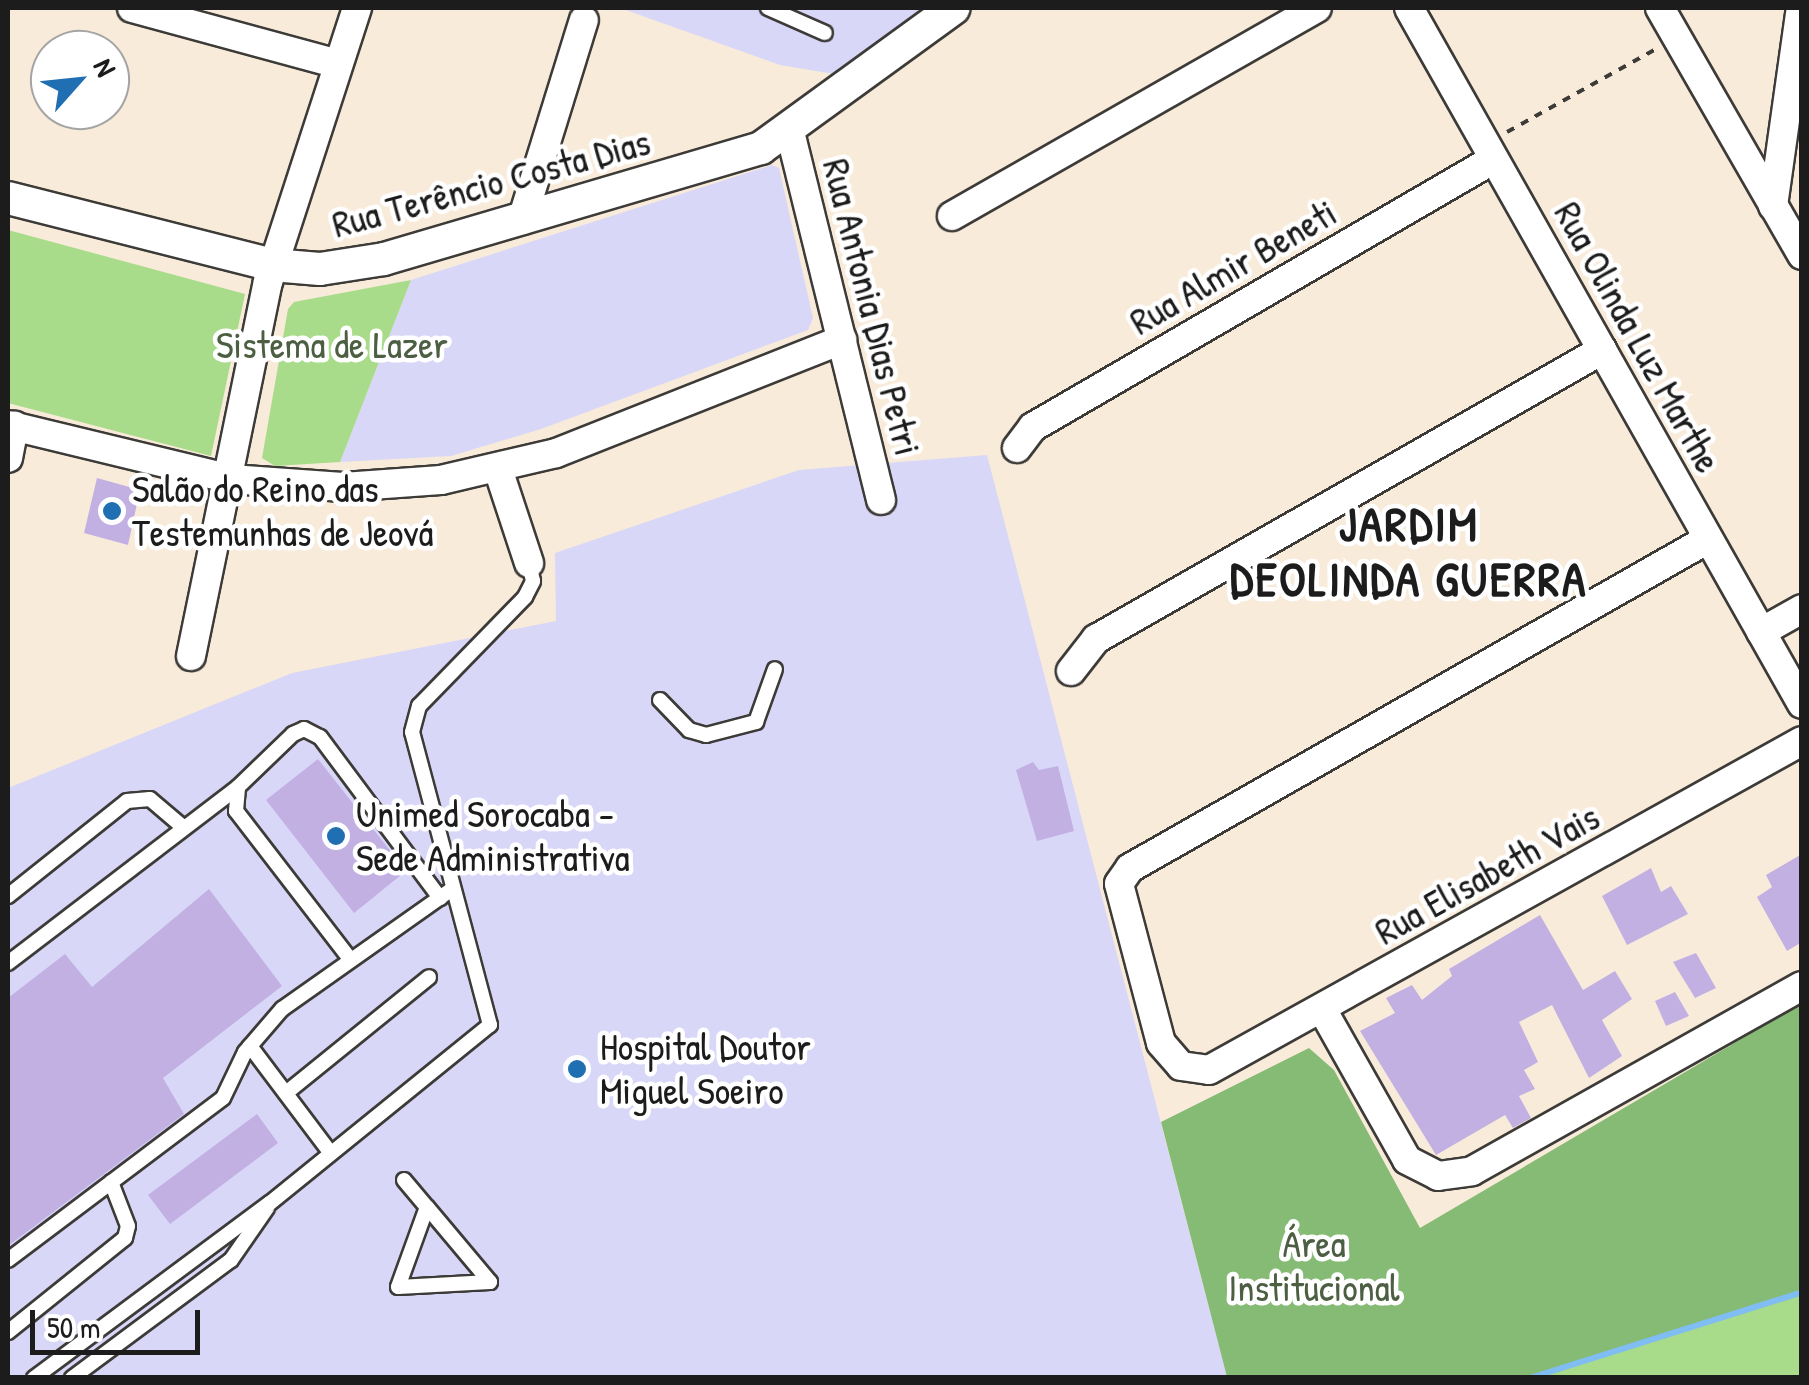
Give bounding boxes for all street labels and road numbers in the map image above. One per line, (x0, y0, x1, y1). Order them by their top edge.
street label: Rua Terêncio Costa Dias (327, 119, 655, 247)
street label: Rua Antonia Dias Petri (813, 154, 931, 460)
street label: Rua Almir Beneti (1122, 190, 1344, 344)
street label: Rua Olinda Luz Marthe (1545, 194, 1731, 480)
street label: Rua Elisabeth Vais (1367, 794, 1607, 954)

